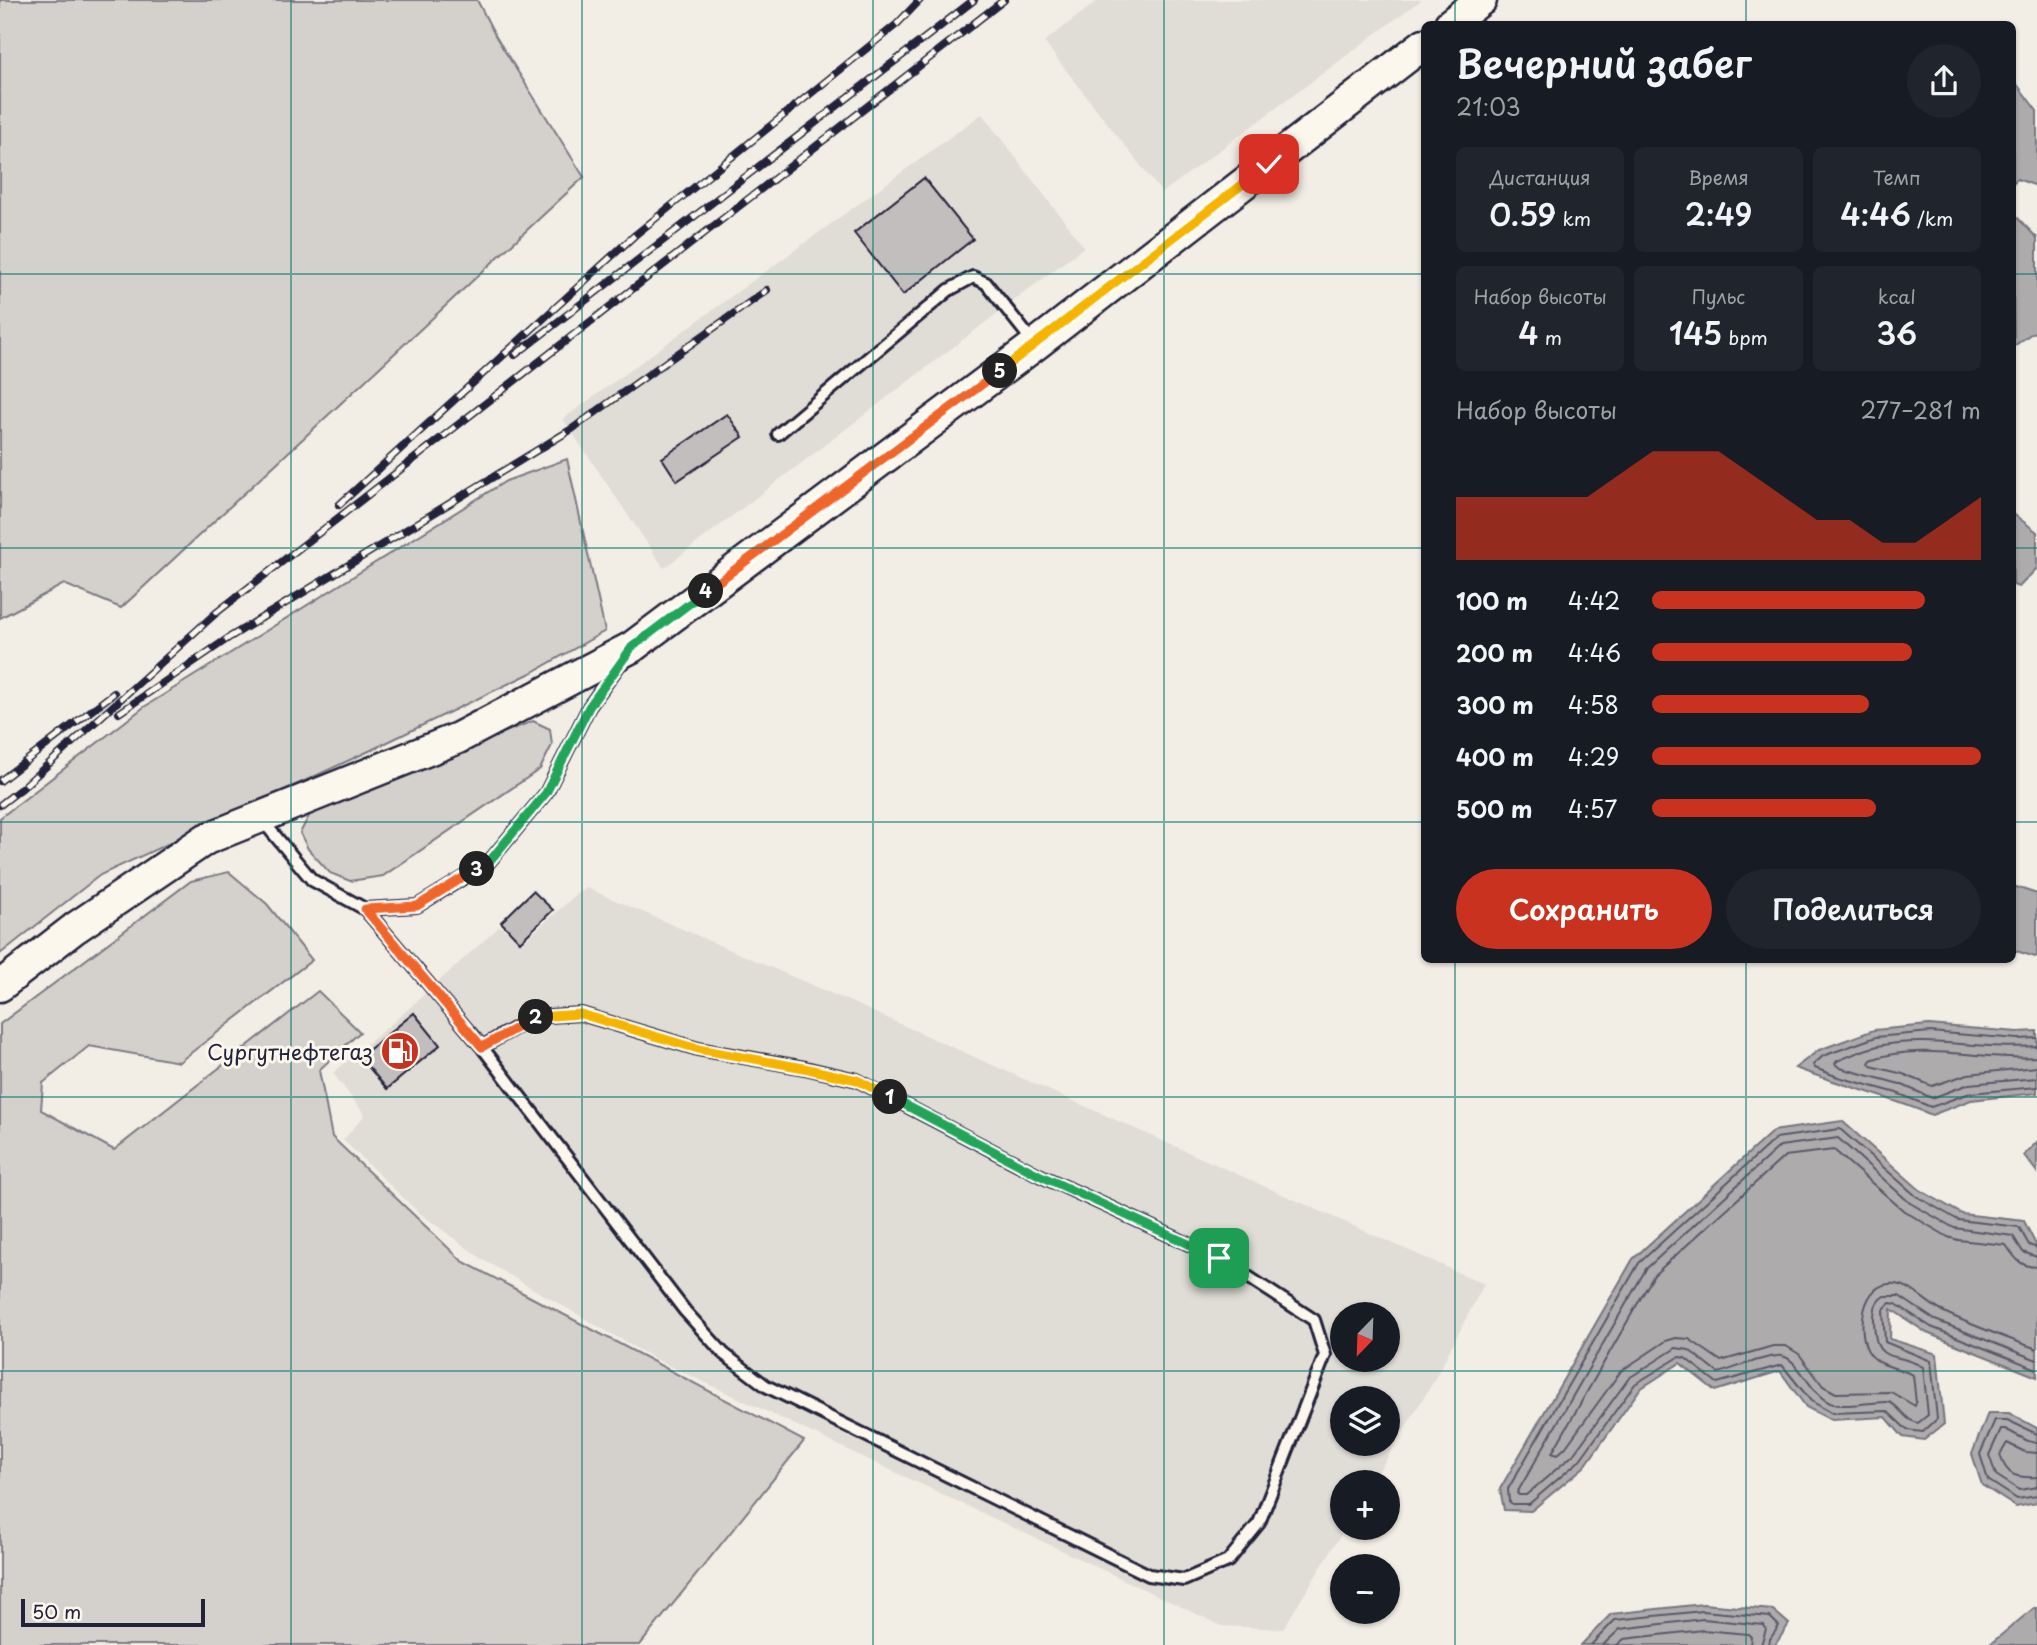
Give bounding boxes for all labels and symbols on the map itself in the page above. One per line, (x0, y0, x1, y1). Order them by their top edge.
pin (1239, 134, 1299, 194)
pin: 5 (982, 354, 1018, 388)
pin: 4 (688, 574, 724, 608)
pin: 3 (460, 852, 494, 886)
pin: 2 (518, 1000, 554, 1034)
fuel station icon: Сургутнефтегаз (379, 1030, 421, 1072)
place label: Сургутнефтегаз (207, 1035, 373, 1067)
pin: 1 (872, 1080, 908, 1114)
pin (1189, 1228, 1249, 1288)
north arrow (1330, 1302, 1400, 1372)
scale bar (21, 1596, 205, 1628)

